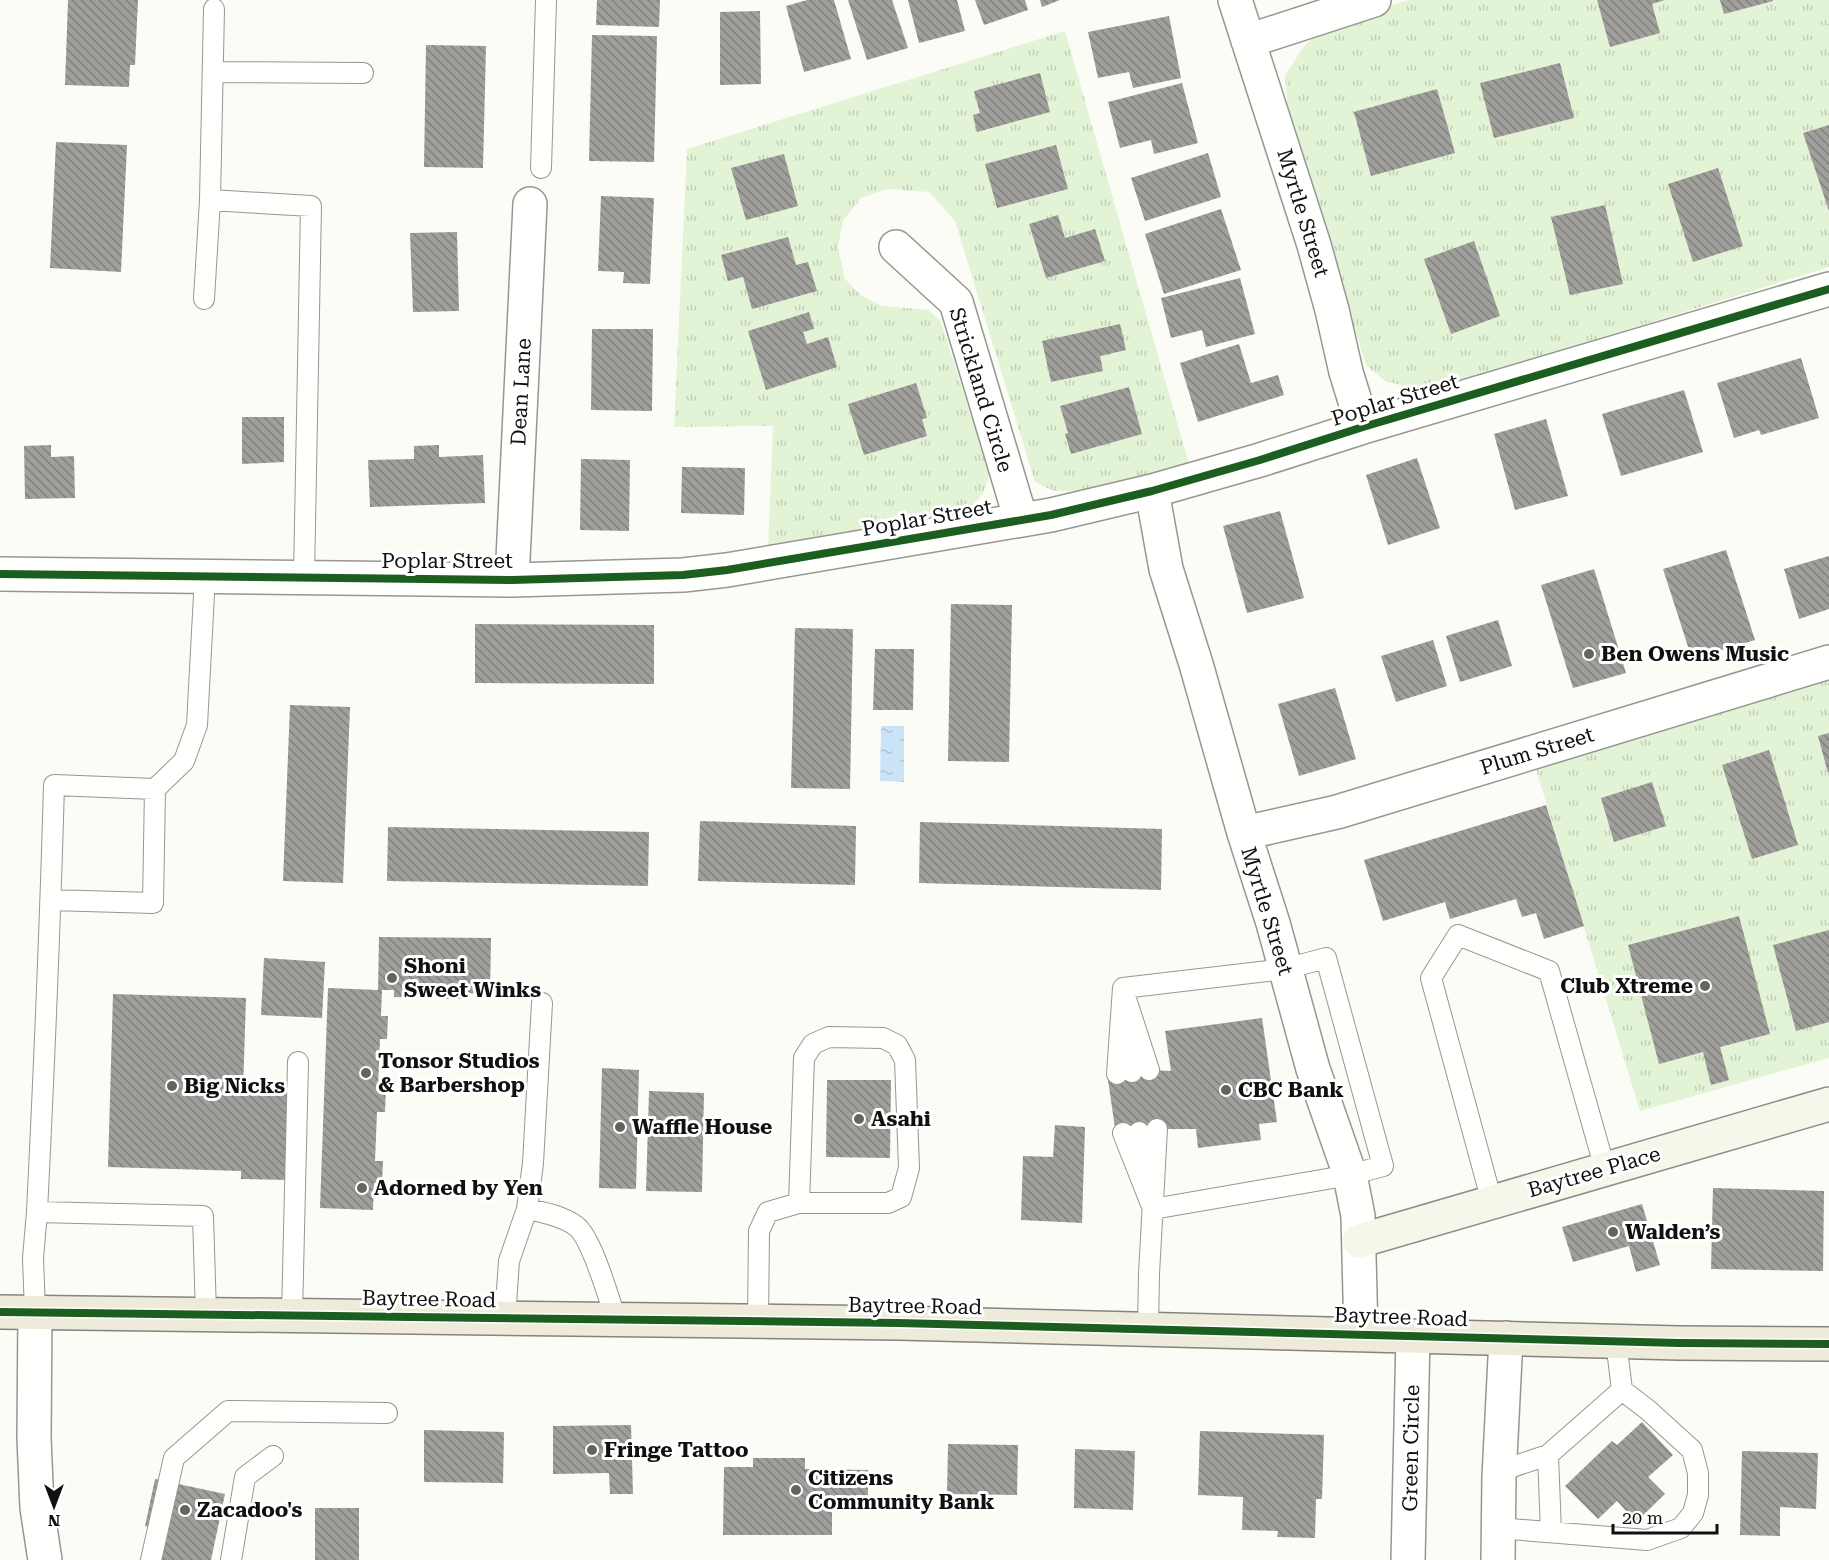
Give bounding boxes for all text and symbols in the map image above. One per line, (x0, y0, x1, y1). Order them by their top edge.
street label: Myrtle Street (1272, 146, 1334, 280)
street label: Strickland Circle (945, 305, 1017, 475)
street label: Dean Lane (506, 338, 536, 446)
street label: Poplar Street (1329, 369, 1462, 431)
street label: Poplar Street (860, 495, 994, 541)
street label: Poplar Street (381, 549, 513, 573)
place label: Ben Owens Music (1601, 642, 1789, 666)
marker: Ben Owens Music (1582, 647, 1596, 661)
street label: Plum Street (1477, 722, 1597, 780)
street label: Myrtle Street (1236, 844, 1298, 978)
place label: Shoni Sweet Winks (404, 954, 541, 1002)
marker: Shoni Sweet Winks (385, 971, 399, 985)
place label: Club Xtreme (1560, 974, 1693, 998)
marker: Club Xtreme (1698, 979, 1712, 993)
place label: Tonsor Studios & Barbershop (378, 1049, 540, 1097)
marker: Tonsor Studios & Barbershop (359, 1066, 373, 1080)
place label: Big Nicks (184, 1074, 285, 1098)
place label: CBC Bank (1238, 1078, 1344, 1102)
marker: Big Nicks (165, 1079, 179, 1093)
marker: CBC Bank (1219, 1083, 1233, 1097)
place label: Asahi (871, 1107, 931, 1131)
marker: Asahi (852, 1112, 866, 1126)
place label: Waffle House (632, 1115, 772, 1139)
marker: Waffle House (613, 1120, 627, 1134)
street label: Baytree Place (1525, 1142, 1663, 1202)
place label: Adorned by Yen (374, 1176, 543, 1200)
marker: Adorned by Yen (355, 1181, 369, 1195)
place label: Walden’s (1625, 1220, 1720, 1244)
marker: Walden’s (1606, 1225, 1620, 1239)
street label: Baytree Road (362, 1286, 497, 1312)
street label: Baytree Road (848, 1293, 983, 1319)
street label: Baytree Road (1334, 1303, 1469, 1331)
street label: Green Circle (1398, 1384, 1424, 1512)
place label: Fringe Tattoo (604, 1438, 749, 1462)
marker: Fringe Tattoo (585, 1443, 599, 1457)
place label: Citizens Community Bank (808, 1466, 995, 1514)
north arrow (24, 1476, 84, 1536)
marker: Citizens Community Bank (789, 1483, 803, 1497)
scale bar (1613, 1497, 1716, 1535)
place label: Zacadoo's (197, 1498, 302, 1522)
marker: Zacadoo's (178, 1503, 192, 1517)
text: 20 m (1622, 1507, 1663, 1528)
text: N (48, 1511, 60, 1530)

